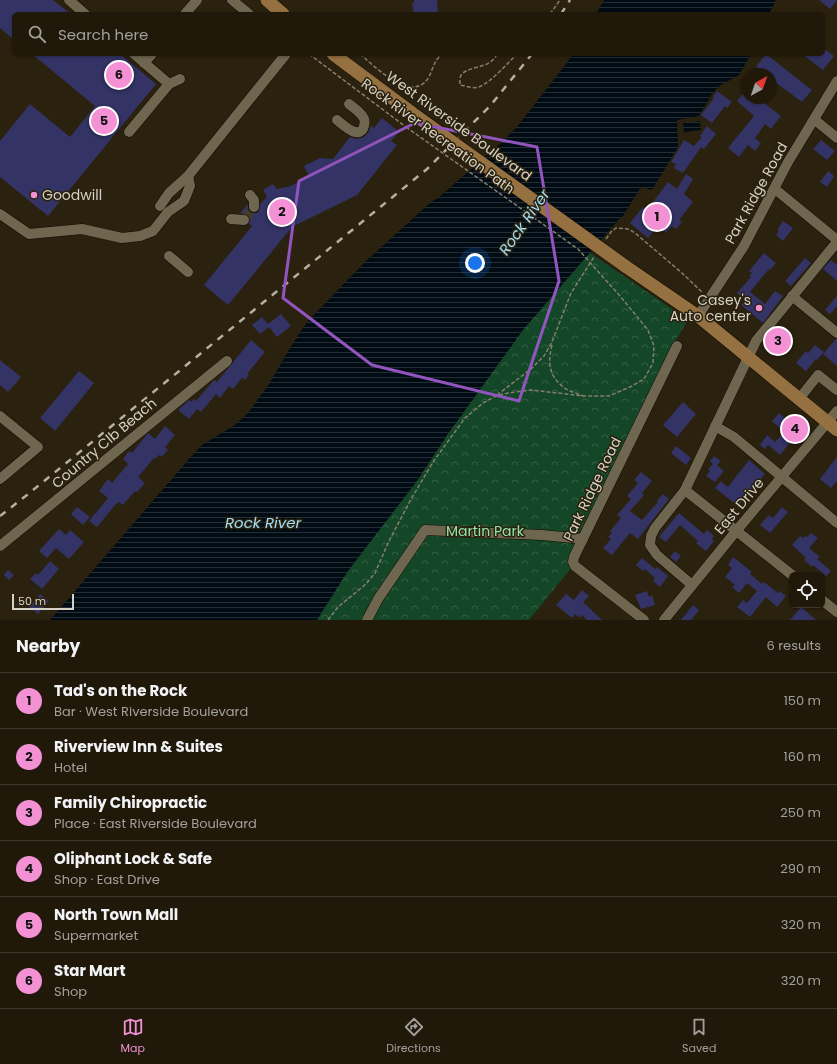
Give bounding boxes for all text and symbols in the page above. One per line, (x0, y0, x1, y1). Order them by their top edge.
search box (12, 12, 825, 56)
icon: search (26, 23, 48, 45)
text: Search here (58, 24, 148, 45)
pin: 6 (106, 60, 132, 90)
street label: West Riverside Boulevard (382, 66, 536, 186)
north arrow (741, 68, 777, 104)
street label: Rock River Recreation Path (357, 73, 519, 199)
pin: 5 (91, 106, 117, 136)
street label: Park Ridge Road (720, 139, 792, 247)
water label: Rock River (494, 184, 555, 259)
place label: Goodwill (42, 185, 102, 205)
marker: Goodwill (29, 190, 39, 200)
pin: 2 (269, 197, 295, 227)
pin: 1 (644, 202, 670, 232)
your location (465, 253, 485, 273)
place label: Casey's Auto center (670, 290, 751, 326)
marker: Casey's Auto center (754, 303, 764, 313)
pin: 3 (765, 326, 791, 356)
street label: Country Clb Beach (47, 393, 161, 493)
pin: 4 (782, 414, 808, 444)
street label: Park Ridge Road (558, 434, 626, 544)
street label: East Drive (710, 473, 769, 538)
water label: Rock River (225, 512, 301, 533)
park label: Martin Park (446, 521, 525, 541)
map controls (789, 572, 825, 608)
button: locate (789, 572, 825, 608)
scale bar (12, 592, 74, 611)
text: 50 m (18, 593, 46, 609)
text: Nearby (16, 634, 80, 658)
text: 6 results (767, 636, 821, 655)
text: Tad's on the Rock (54, 680, 187, 701)
text: 1 (27, 691, 31, 710)
text: 150 m (784, 691, 821, 710)
text: Bar · West Riverside Boulevard (54, 702, 248, 721)
text: Riverview Inn & Suites (54, 736, 223, 757)
text: 2 (25, 747, 33, 766)
text: 160 m (784, 747, 821, 766)
text: Hotel (54, 758, 87, 777)
text: Family Chiropractic (54, 792, 207, 813)
text: 3 (25, 803, 33, 822)
text: 250 m (780, 803, 821, 822)
text: Place · East Riverside Boulevard (54, 814, 257, 833)
text: Oliphant Lock & Safe (54, 848, 212, 869)
text: 4 (25, 859, 33, 878)
text: 290 m (780, 859, 821, 878)
text: Shop · East Drive (54, 870, 160, 889)
text: North Town Mall (54, 904, 178, 925)
text: 5 (25, 915, 33, 934)
text: 320 m (781, 915, 821, 934)
text: Supermarket (54, 926, 138, 945)
text: Star Mart (54, 960, 126, 981)
text: 6 (25, 971, 33, 990)
text: 320 m (781, 971, 821, 990)
text: Shop (54, 982, 87, 1001)
tab: Map (121, 1016, 145, 1057)
tab: Directions (386, 1016, 441, 1057)
tab: Saved (682, 1016, 716, 1057)

